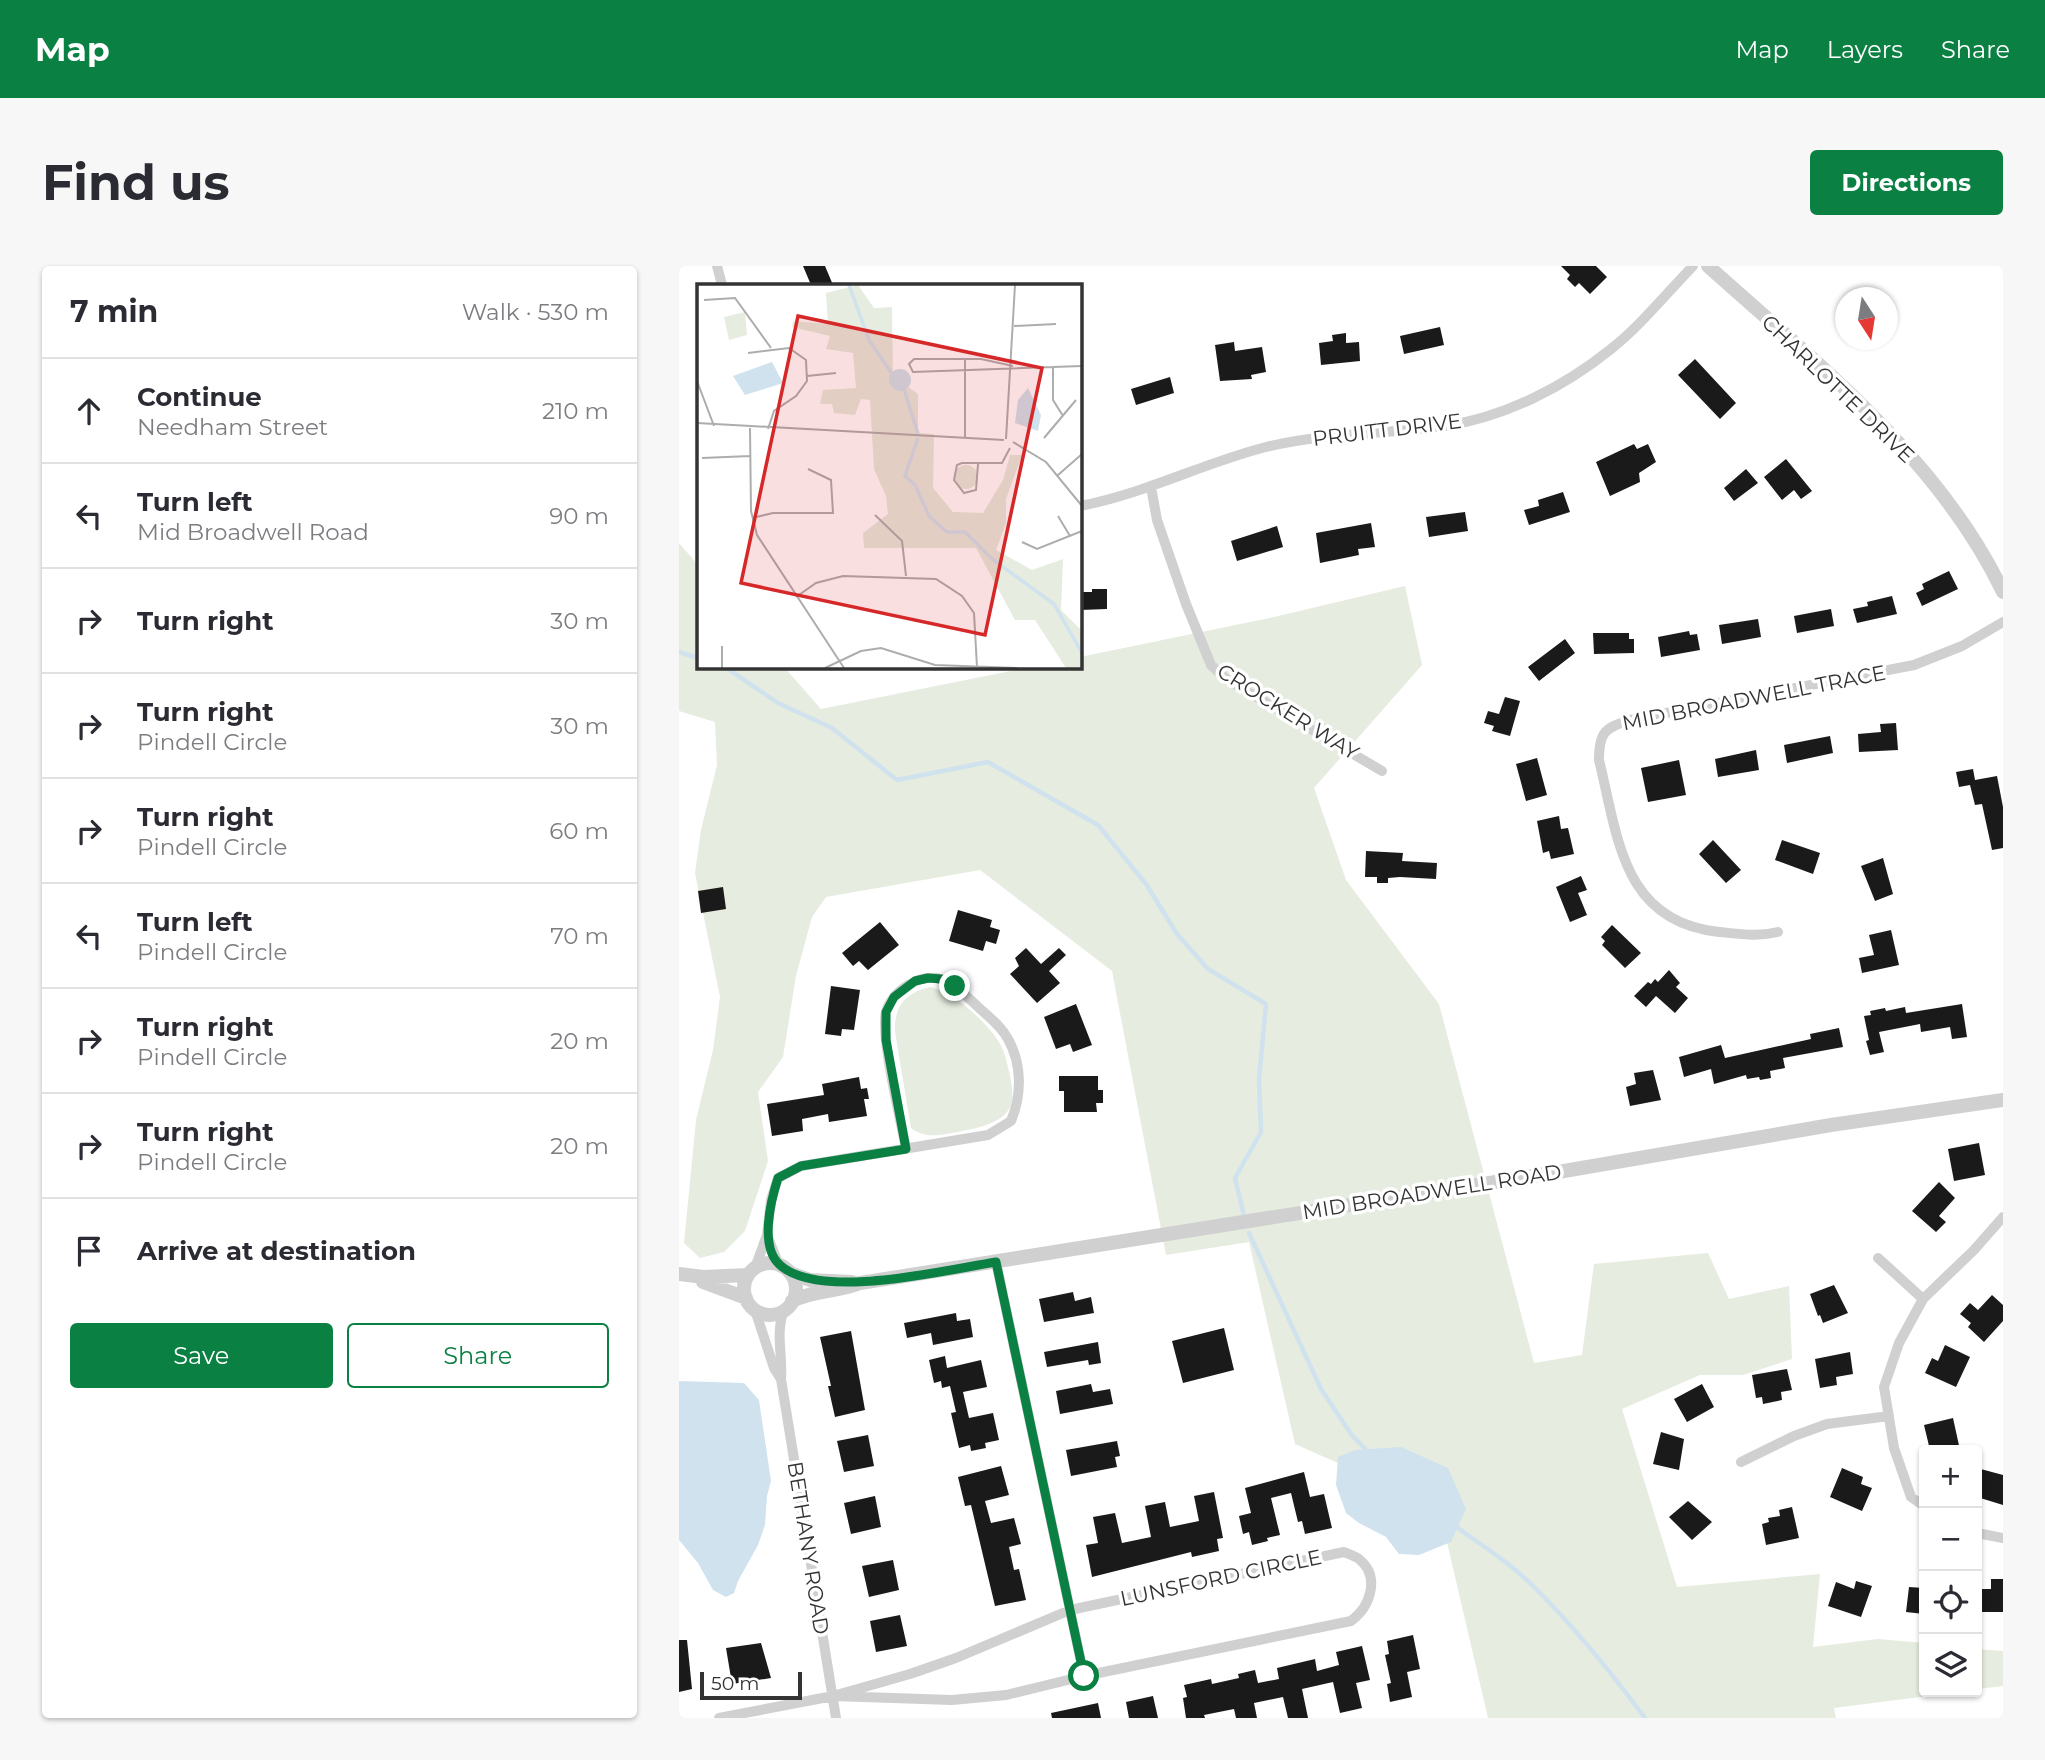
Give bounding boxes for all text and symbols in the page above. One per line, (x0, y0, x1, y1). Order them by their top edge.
text: Map (35, 29, 110, 69)
text: Map (1735, 35, 1789, 64)
text: Layers (1827, 35, 1903, 64)
text: Share (1941, 35, 2010, 64)
button: Directions (1810, 150, 2003, 215)
text: Find us (42, 153, 230, 212)
inset map (697, 284, 1081, 668)
north arrow (1835, 287, 1898, 350)
text: 7 min (70, 293, 158, 330)
text: Walk · 530 m (462, 298, 609, 326)
street label: CHARLOTTE DRIVE (1757, 309, 1920, 468)
text: Continue (137, 381, 262, 413)
icon: ahead (70, 392, 108, 430)
text: 210 m (542, 397, 609, 425)
street label: PRUITT DRIVE (1311, 408, 1463, 451)
text: Needham Street (137, 413, 328, 441)
text: Turn left (137, 486, 253, 518)
icon: left (70, 497, 108, 535)
text: 90 m (549, 502, 609, 530)
text: Mid Broadwell Road (137, 518, 369, 546)
icon: right (70, 602, 108, 640)
text: Turn right (137, 605, 273, 637)
text: 30 m (550, 607, 609, 635)
street label: CROCKER WAY (1213, 658, 1364, 766)
street label: MID BROADWELL TRACE (1620, 660, 1888, 735)
text: Turn right (137, 696, 273, 728)
icon: right (70, 707, 108, 745)
text: 30 m (550, 712, 609, 740)
text: Pindell Circle (137, 728, 287, 756)
text: Turn right (137, 801, 273, 833)
icon: right (70, 812, 108, 850)
text: 60 m (549, 817, 609, 845)
text: Pindell Circle (137, 833, 287, 861)
text: Turn left (137, 906, 253, 938)
icon: left (70, 917, 108, 955)
text: 70 m (550, 922, 609, 950)
text: Pindell Circle (137, 938, 287, 966)
route end (939, 970, 970, 1001)
text: Turn right (137, 1011, 273, 1043)
icon: right (70, 1022, 108, 1060)
text: 20 m (550, 1027, 609, 1055)
text: Pindell Circle (137, 1043, 287, 1071)
text: Turn right (137, 1116, 273, 1148)
icon: right (70, 1127, 108, 1165)
text: 20 m (550, 1132, 609, 1160)
text: Pindell Circle (137, 1148, 287, 1176)
street label: MID BROADWELL ROAD (1301, 1159, 1563, 1224)
icon: arrive (70, 1232, 108, 1270)
text: Arrive at destination (137, 1235, 416, 1267)
button: Save (70, 1323, 333, 1388)
button: Share (347, 1323, 609, 1388)
map controls (1919, 1445, 1982, 1697)
button: + (1919, 1445, 1982, 1508)
street label: BETHANY ROAD (782, 1460, 835, 1636)
button: − (1919, 1508, 1982, 1571)
street label: LUNSFORD CIRCLE (1118, 1544, 1324, 1611)
button: locate (1919, 1571, 1982, 1634)
button: layers (1919, 1634, 1982, 1697)
route start (1068, 1660, 1099, 1691)
scale bar (700, 1669, 801, 1701)
text: 50 m (711, 1672, 759, 1695)

